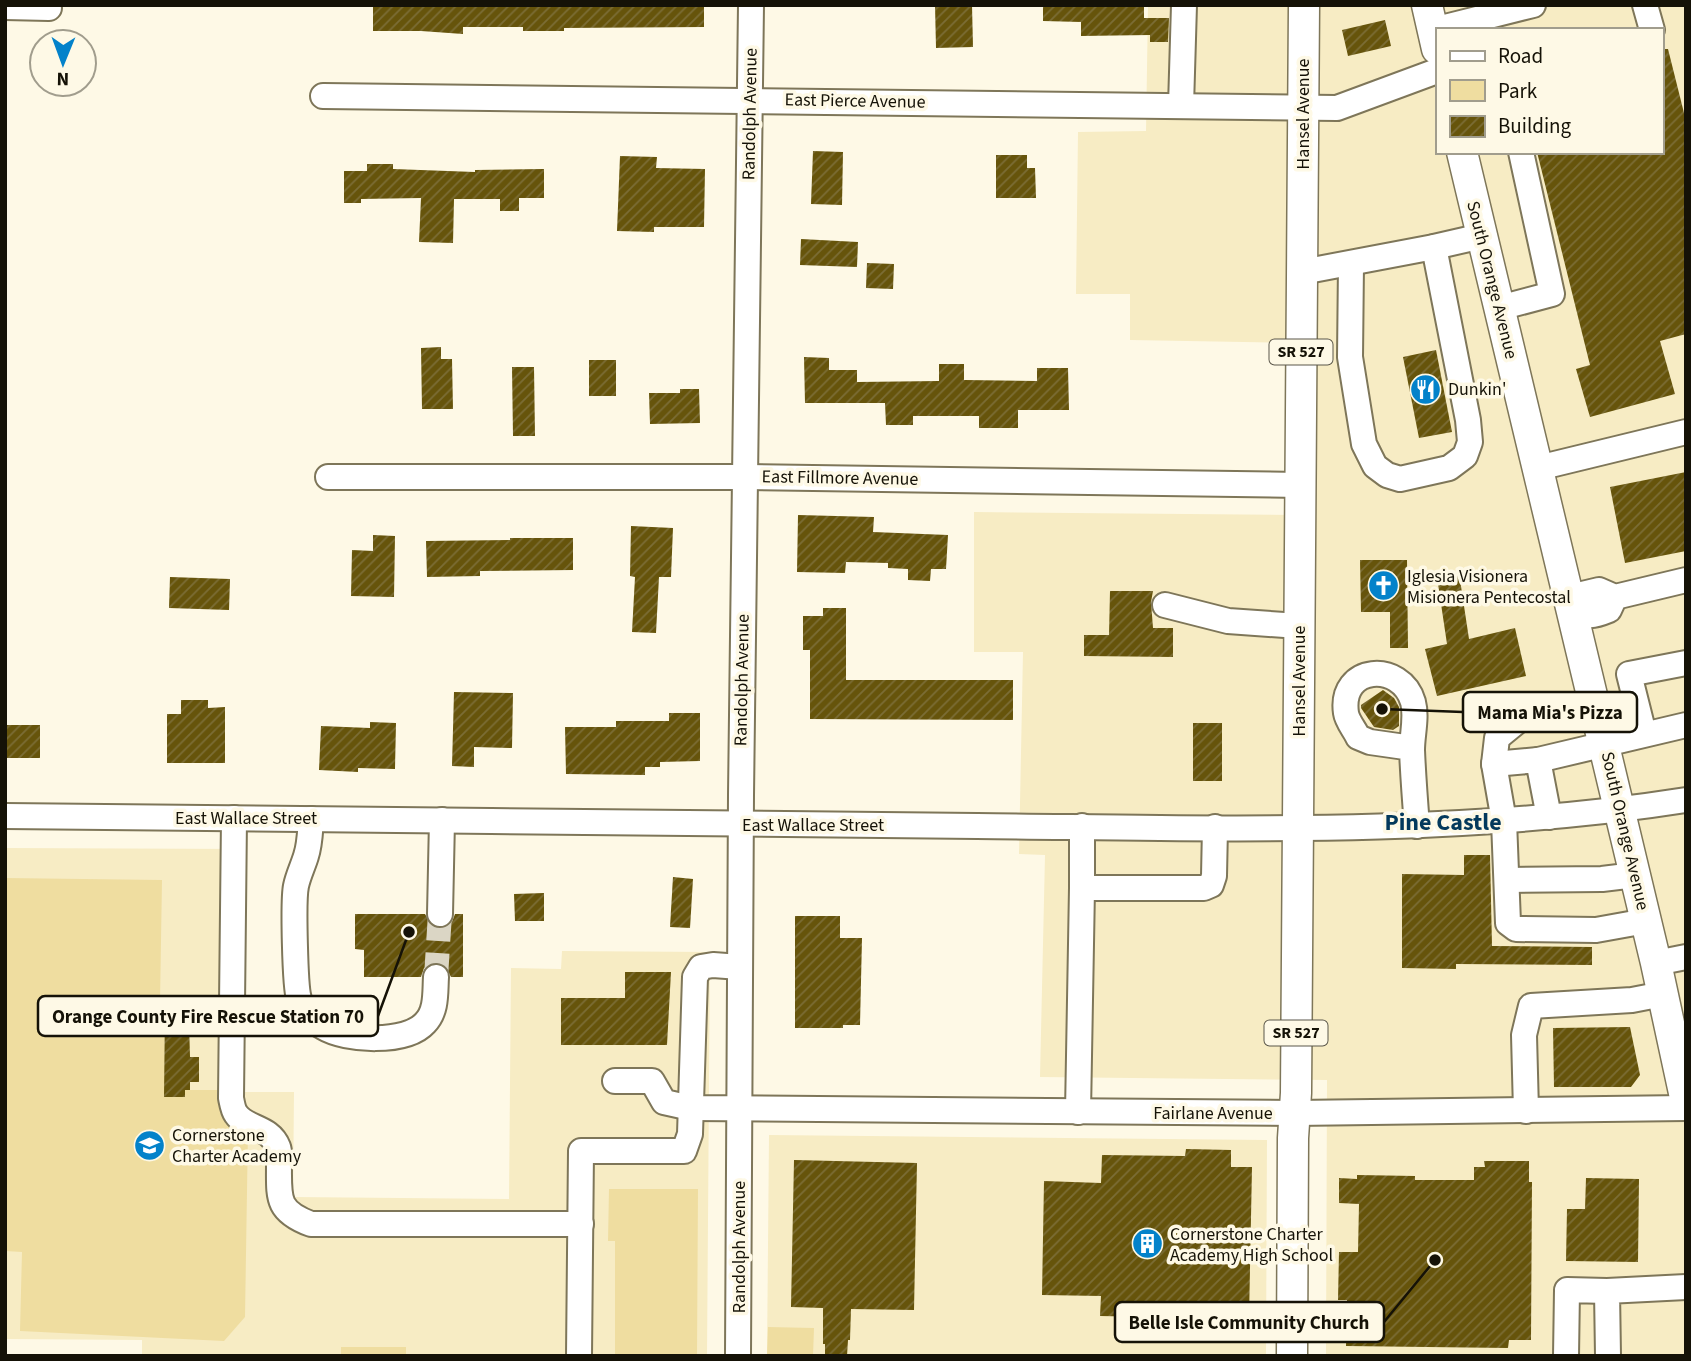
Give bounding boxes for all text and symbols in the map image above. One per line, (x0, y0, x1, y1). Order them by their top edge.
north arrow (28, 28, 98, 98)
legend (1436, 28, 1663, 154)
text: Road (1498, 41, 1543, 71)
street label: Randolph Avenue (736, 48, 764, 180)
street label: Hansel Avenue (1291, 59, 1316, 169)
text: N (56, 65, 69, 92)
text: Park (1498, 76, 1538, 106)
street label: East Pierce Avenue (784, 87, 926, 115)
text: Building (1498, 111, 1572, 141)
street label: South Orange Avenue (1460, 198, 1524, 362)
road number: SR 527 (1270, 340, 1332, 364)
restaurant icon: Dunkin' (1408, 372, 1442, 406)
place label: Dunkin' (1448, 377, 1506, 402)
street label: East Fillmore Avenue (761, 464, 919, 492)
place label: Iglesia Visionera Misionera Pentecostal (1407, 564, 1571, 610)
church icon: Iglesia Visionera Misionera Pentecostal (1367, 569, 1401, 603)
street label: Randolph Avenue (728, 614, 756, 746)
street label: Hansel Avenue (1287, 626, 1312, 736)
callout: Mama Mia's Pizza (1463, 692, 1637, 732)
text: Mama Mia's Pizza (1477, 700, 1623, 727)
street label: South Orange Avenue (1595, 749, 1655, 913)
district label: Pine Castle (1384, 805, 1502, 840)
street label: East Wallace Street (175, 806, 317, 831)
street label: East Wallace Street (742, 813, 884, 838)
callout: Orange County Fire Rescue Station 70 (38, 996, 378, 1036)
text: Orange County Fire Rescue Station 70 (52, 1004, 364, 1031)
road number: SR 527 (1264, 1021, 1328, 1046)
street label: Fairlane Avenue (1153, 1101, 1273, 1126)
place label: Cornerstone Charter Academy (172, 1123, 302, 1169)
school or university icon: Cornerstone Charter Academy (132, 1128, 166, 1162)
street label: Randolph Avenue (727, 1181, 752, 1313)
place label: Cornerstone Charter Academy High School (1170, 1222, 1333, 1268)
building icon: Cornerstone Charter Academy High School (1130, 1227, 1164, 1261)
callout: Belle Isle Community Church (1115, 1302, 1384, 1342)
text: Belle Isle Community Church (1129, 1310, 1369, 1337)

